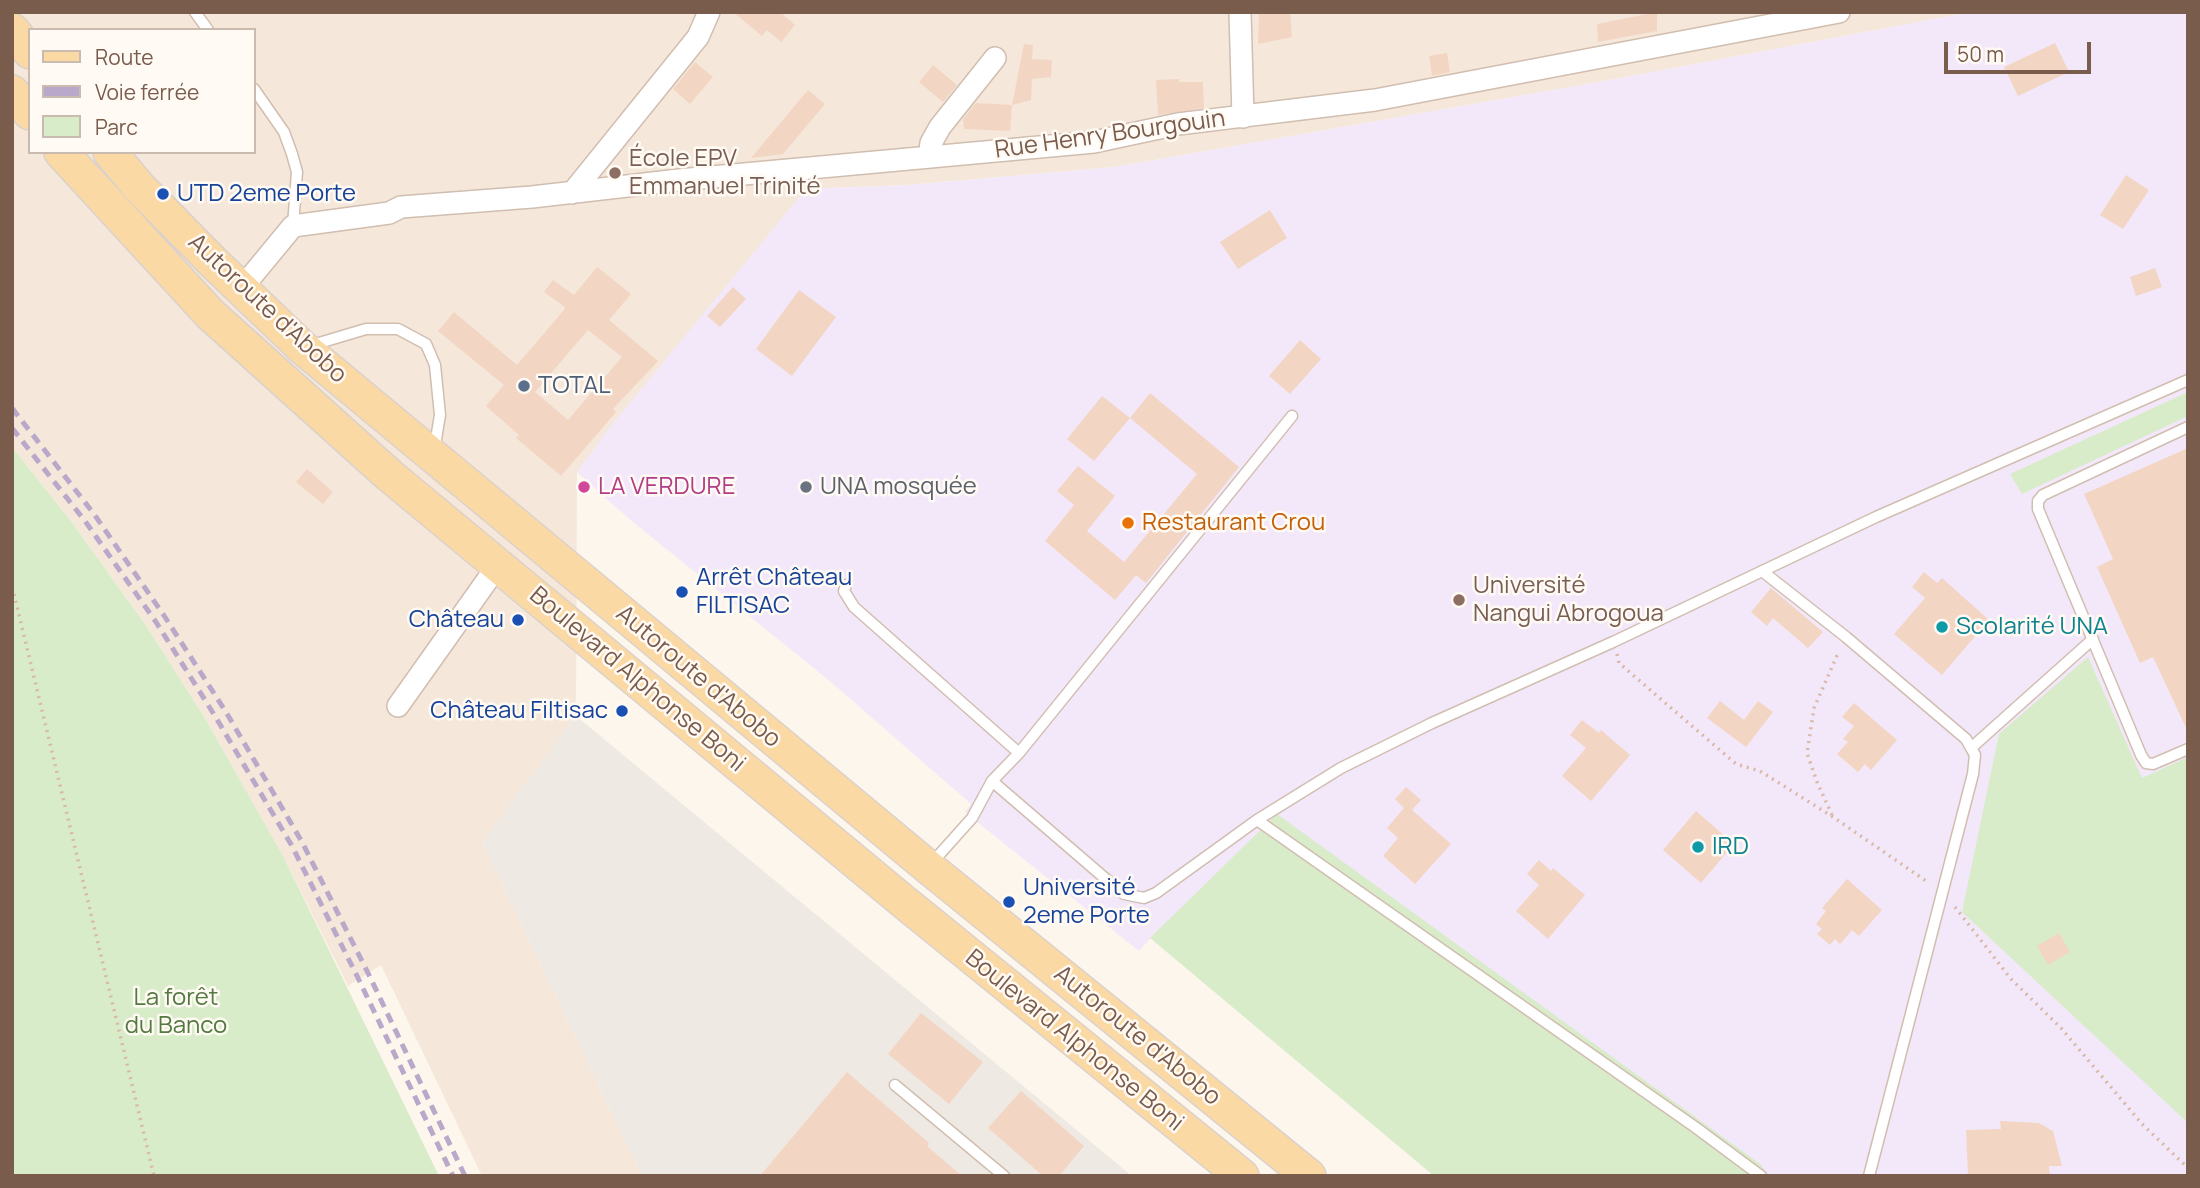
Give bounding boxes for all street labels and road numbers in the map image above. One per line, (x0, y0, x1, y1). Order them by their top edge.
street label: Rue Henry Bourgouin (993, 105, 1227, 165)
street label: Autoroute d'Abobo (182, 228, 352, 390)
street label: Boulevard Alphonse Boni (523, 581, 751, 779)
street label: Autoroute d'Abobo (610, 600, 786, 754)
street label: Boulevard Alphonse Boni (959, 944, 1189, 1138)
street label: Autoroute d'Abobo (1048, 960, 1226, 1112)

